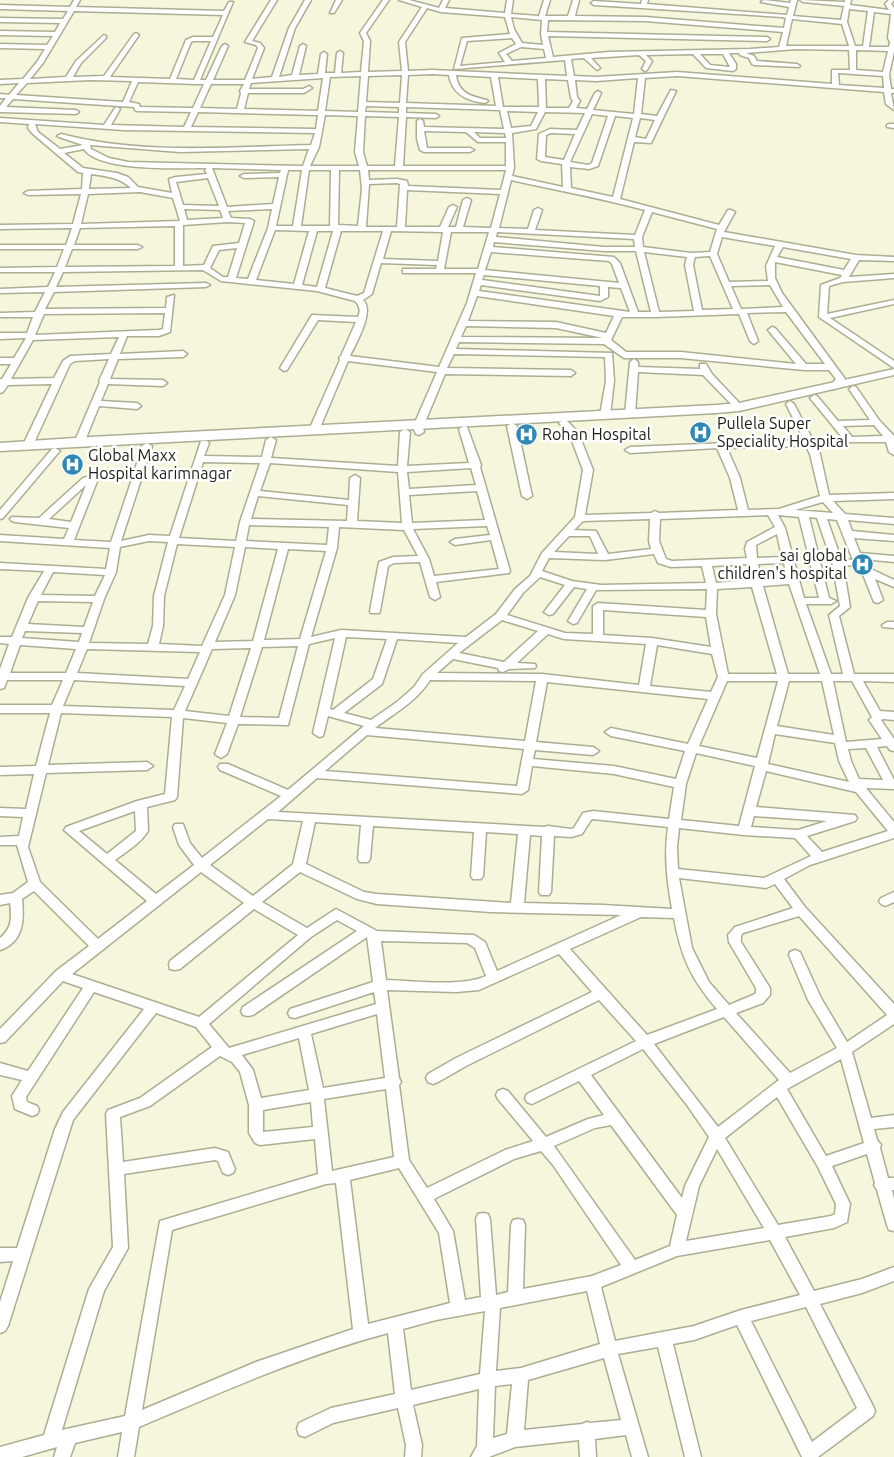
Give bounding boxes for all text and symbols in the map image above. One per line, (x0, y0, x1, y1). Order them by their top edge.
place label: Pullela Super Speciality Hospital (717, 414, 848, 450)
hospital icon: Pullela Super Speciality Hospital (689, 420, 713, 444)
hospital icon: Rohan Hospital (514, 422, 538, 446)
place label: Rohan Hospital (542, 425, 651, 443)
place label: Global Maxx Hospital karimnagar (88, 446, 232, 482)
hospital icon: Global Maxx Hospital karimnagar (60, 452, 84, 476)
place label: sai global children's hospital (717, 546, 847, 582)
hospital icon: sai global children's hospital (851, 552, 875, 576)

